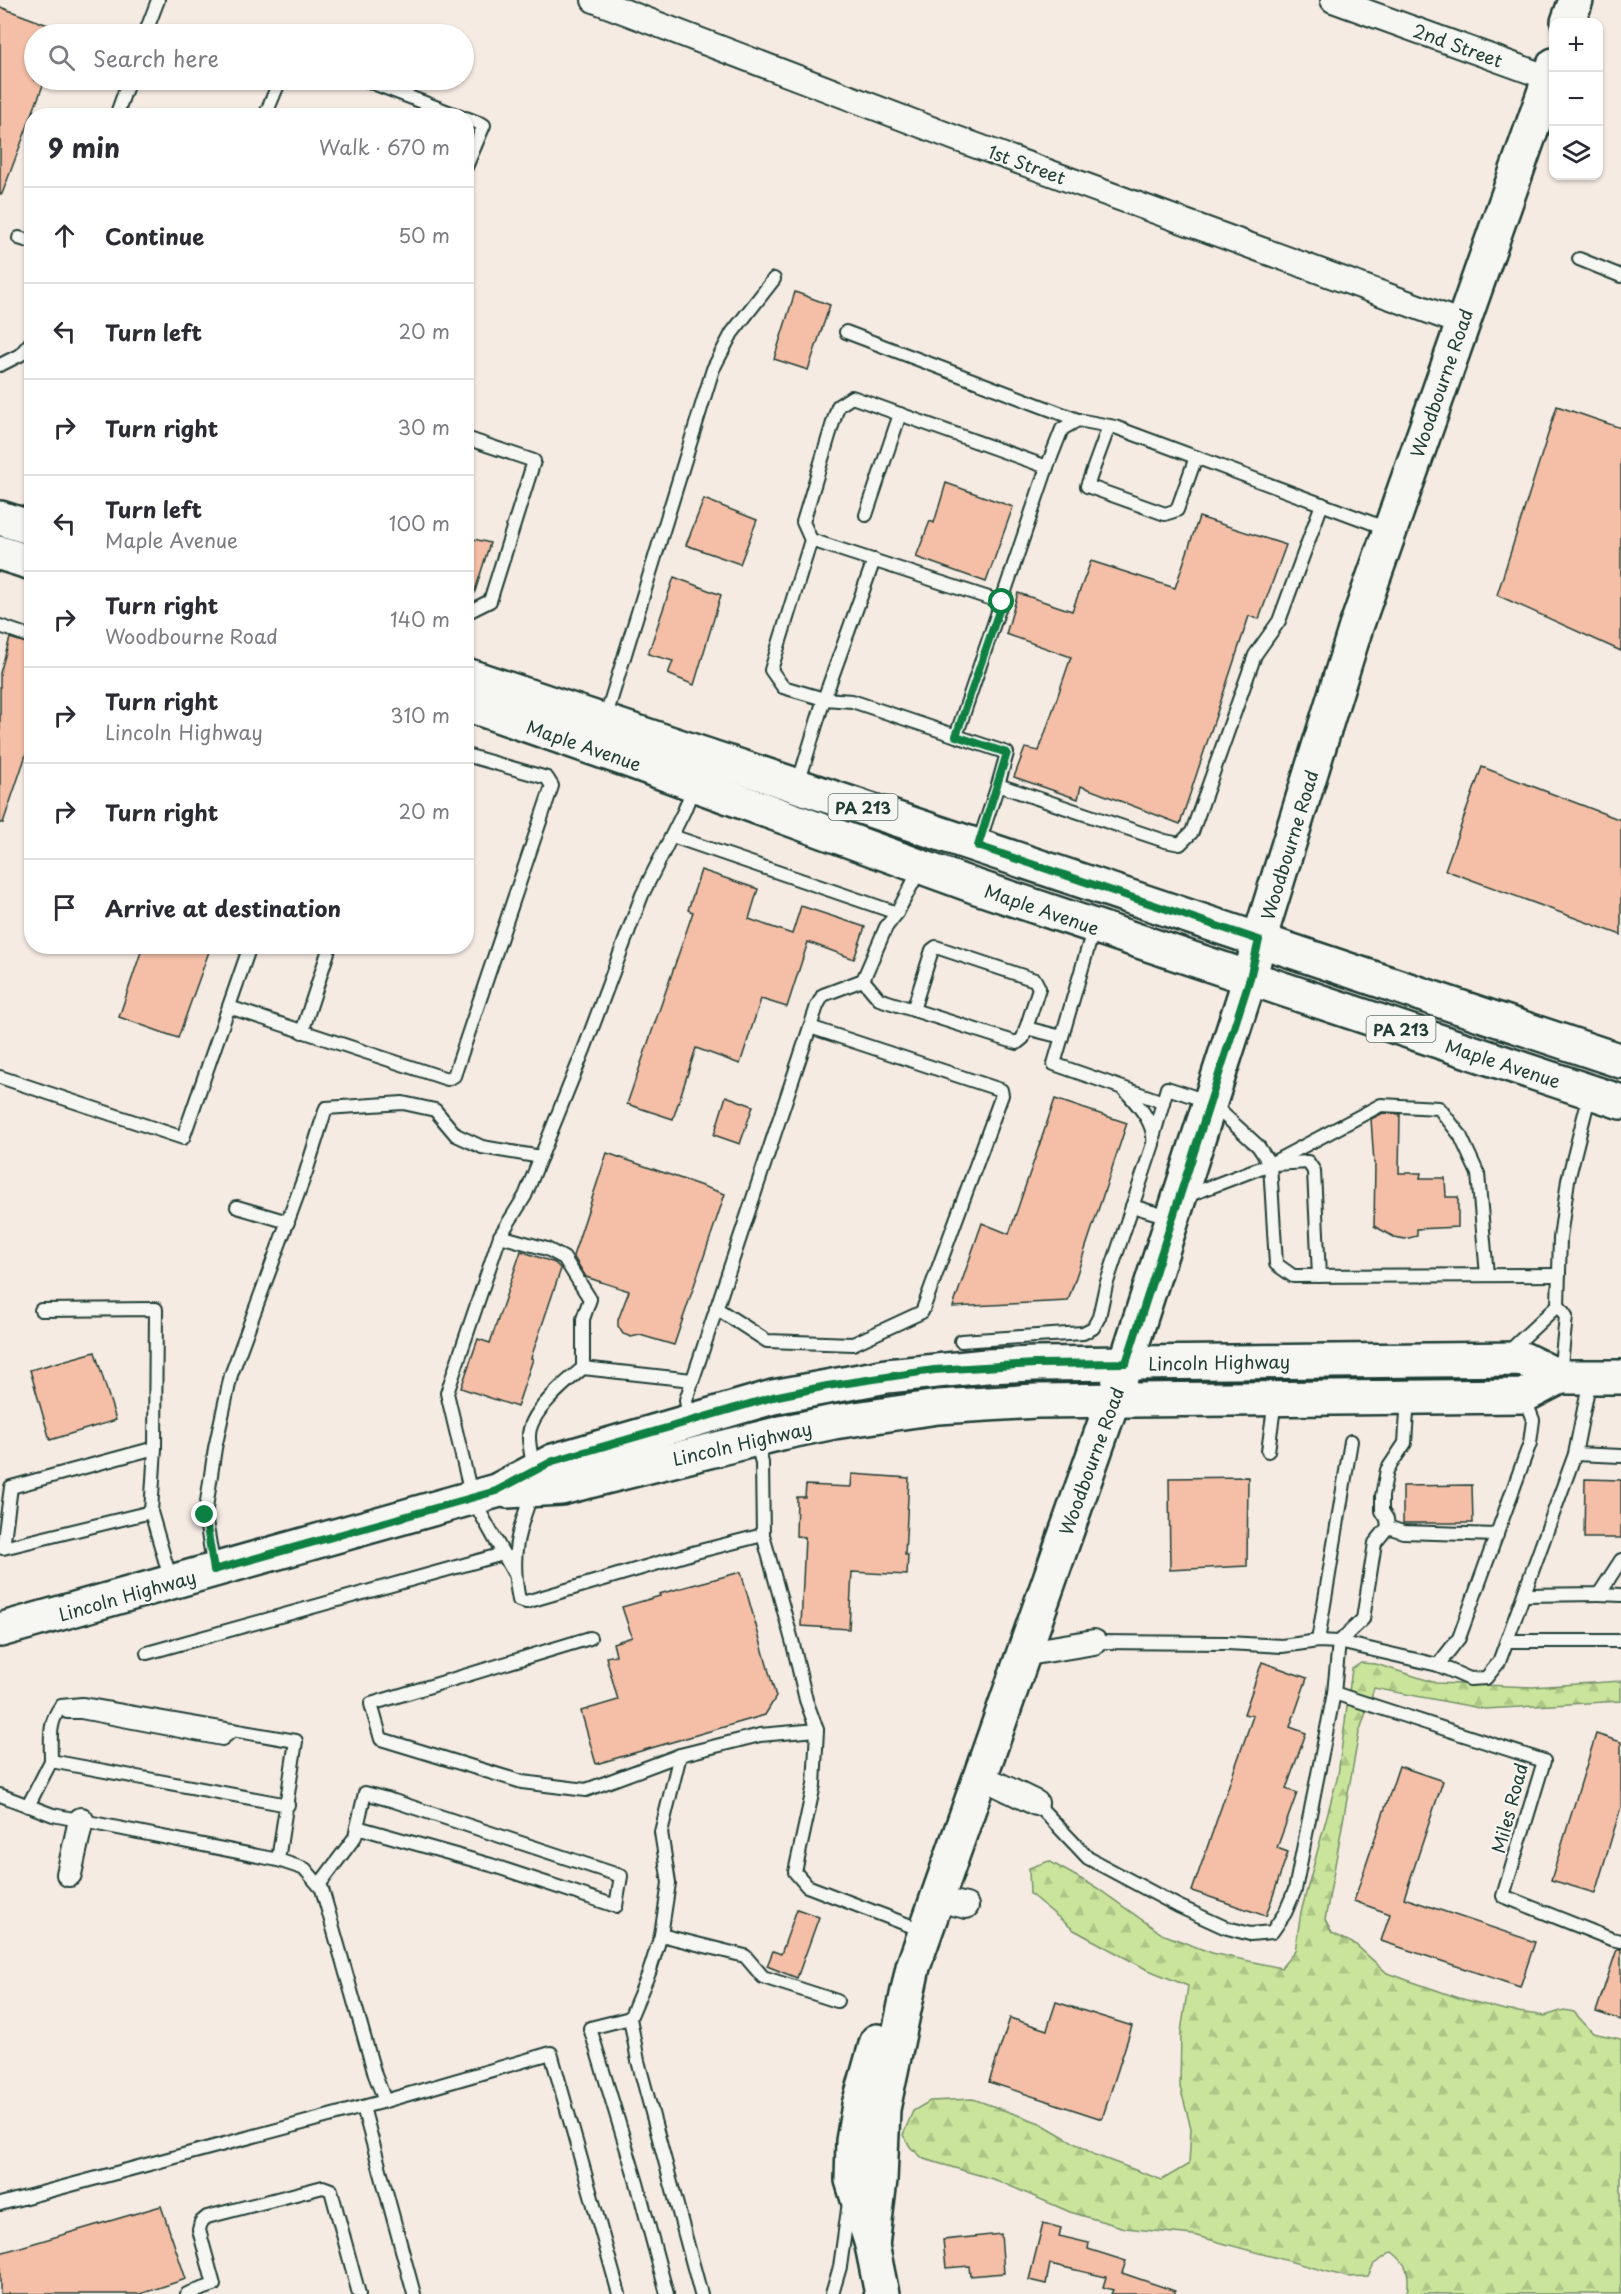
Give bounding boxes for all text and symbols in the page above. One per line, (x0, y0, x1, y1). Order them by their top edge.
street label: 2nd Street (1409, 16, 1507, 74)
map controls (1549, 18, 1603, 180)
button: + (1549, 18, 1603, 72)
search box (24, 24, 474, 90)
icon: search (45, 41, 78, 74)
text: Search here (93, 41, 219, 74)
button: − (1549, 72, 1603, 126)
button: layers (1549, 126, 1603, 180)
text: 9 min (48, 128, 120, 167)
text: Walk · 670 m (319, 132, 450, 162)
street label: 1st Street (984, 137, 1070, 191)
icon: ahead (48, 219, 81, 252)
text: Continue (105, 219, 204, 252)
text: 50 m (398, 220, 450, 250)
street label: Woodbourne Road (1403, 305, 1479, 461)
icon: left (48, 315, 81, 348)
text: Turn left (105, 315, 202, 348)
text: 20 m (398, 316, 450, 346)
icon: right (48, 411, 81, 444)
text: Turn right (105, 411, 218, 444)
text: 30 m (397, 412, 450, 442)
text: Turn left (105, 492, 202, 525)
icon: left (48, 507, 81, 540)
text: 100 m (389, 508, 450, 538)
text: Maple Avenue (105, 525, 238, 555)
text: Turn right (105, 588, 218, 621)
route start (988, 588, 1014, 614)
icon: right (48, 603, 81, 636)
text: 140 m (390, 604, 450, 634)
text: Woodbourne Road (105, 621, 278, 651)
text: Turn right (105, 684, 218, 717)
icon: right (48, 699, 81, 732)
text: 310 m (390, 700, 450, 730)
street label: Maple Avenue (523, 713, 645, 777)
text: Lincoln Highway (105, 717, 263, 747)
street label: Woodbourne Road (1253, 767, 1325, 923)
road number: PA 213 (828, 794, 898, 820)
icon: right (48, 795, 81, 828)
text: Turn right (105, 795, 218, 828)
text: 20 m (398, 796, 450, 826)
street label: Maple Avenue (981, 877, 1103, 941)
icon: arrive (48, 891, 81, 924)
text: Arrive at destination (105, 891, 341, 924)
road number: PA 213 (1366, 1016, 1436, 1042)
street label: Maple Avenue (1442, 1032, 1564, 1094)
street label: Lincoln Highway (1148, 1347, 1290, 1377)
street label: Woodbourne Road (1052, 1383, 1130, 1539)
street label: Lincoln Highway (670, 1414, 814, 1472)
route end (191, 1501, 217, 1527)
street label: Lincoln Highway (55, 1562, 199, 1628)
street label: Miles Road (1484, 1760, 1534, 1856)

